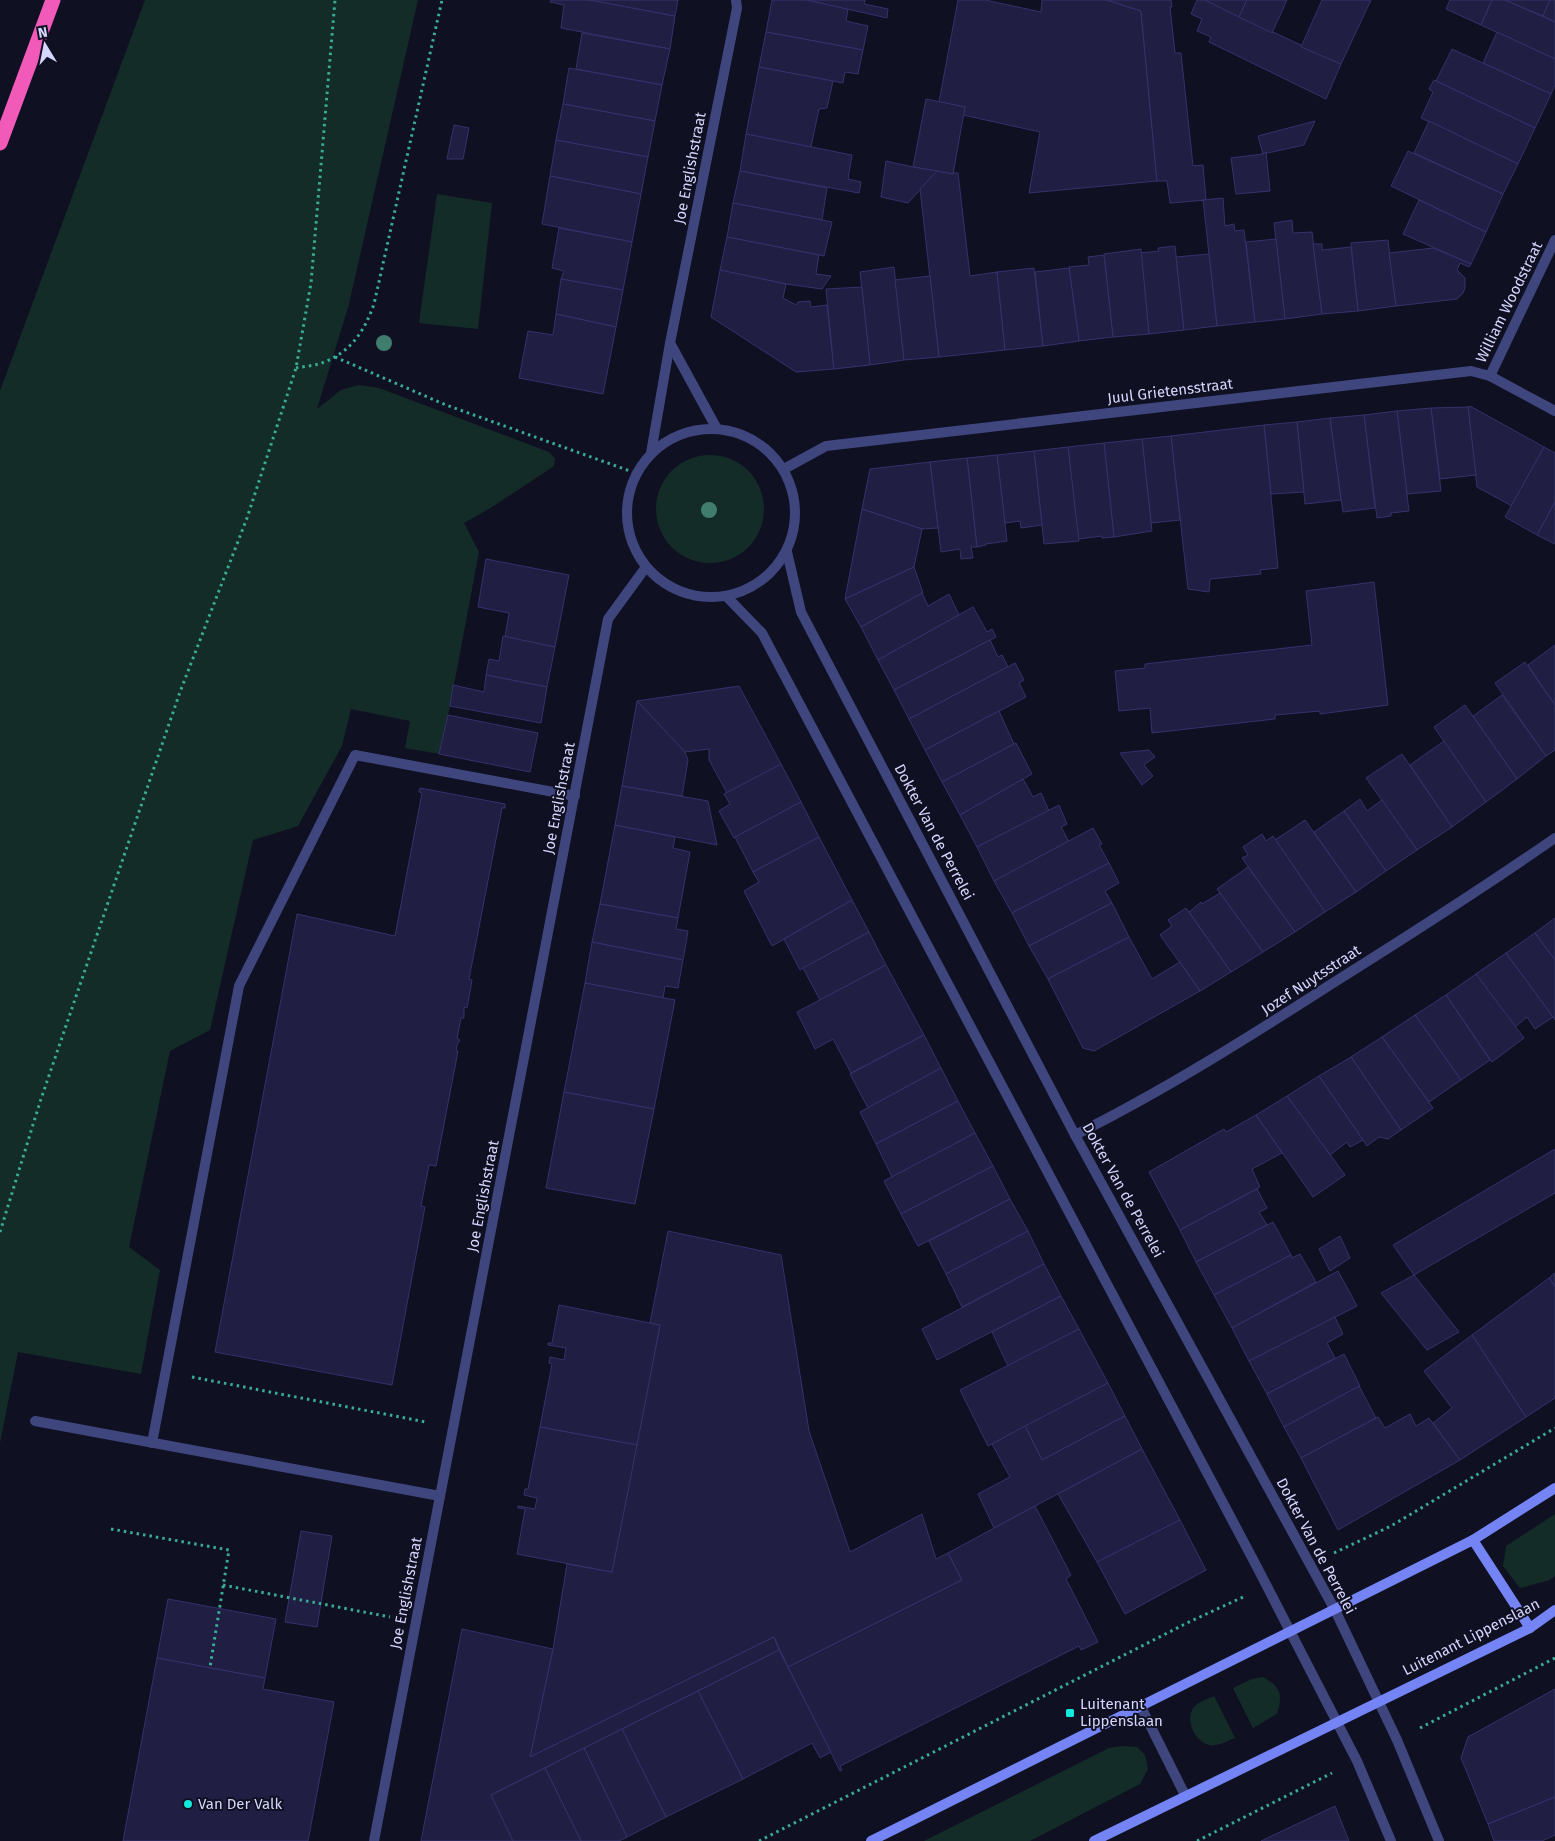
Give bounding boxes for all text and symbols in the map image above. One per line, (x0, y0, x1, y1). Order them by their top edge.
north arrow (20, 20, 70, 70)
text: N (37, 24, 49, 42)
street label: Joe Englishstraat (670, 110, 710, 226)
street label: William Woodstraat (1472, 238, 1546, 366)
street label: Juul Grietensstraat (1106, 374, 1234, 408)
street label: Joe Englishstraat (539, 740, 579, 856)
street label: Dokter Van de Perrelei (890, 761, 978, 903)
street label: Jozef Nuytsstraat (1258, 941, 1365, 1019)
street label: Dokter Van de Perrelei (1078, 1119, 1168, 1261)
street label: Joe Englishstraat (463, 1138, 503, 1254)
street label: Dokter Van de Perrelei (1272, 1475, 1360, 1617)
street label: Joe Englishstraat (386, 1535, 426, 1651)
street label: Luitenant Lippenslaan (1399, 1595, 1543, 1679)
place label: Luitenant Lippenslaan (1080, 1695, 1163, 1730)
marker: Luitenant Lippenslaan (1064, 1707, 1076, 1719)
place label: Van Der Valk (198, 1795, 282, 1813)
marker: Van Der Valk (182, 1798, 194, 1810)

